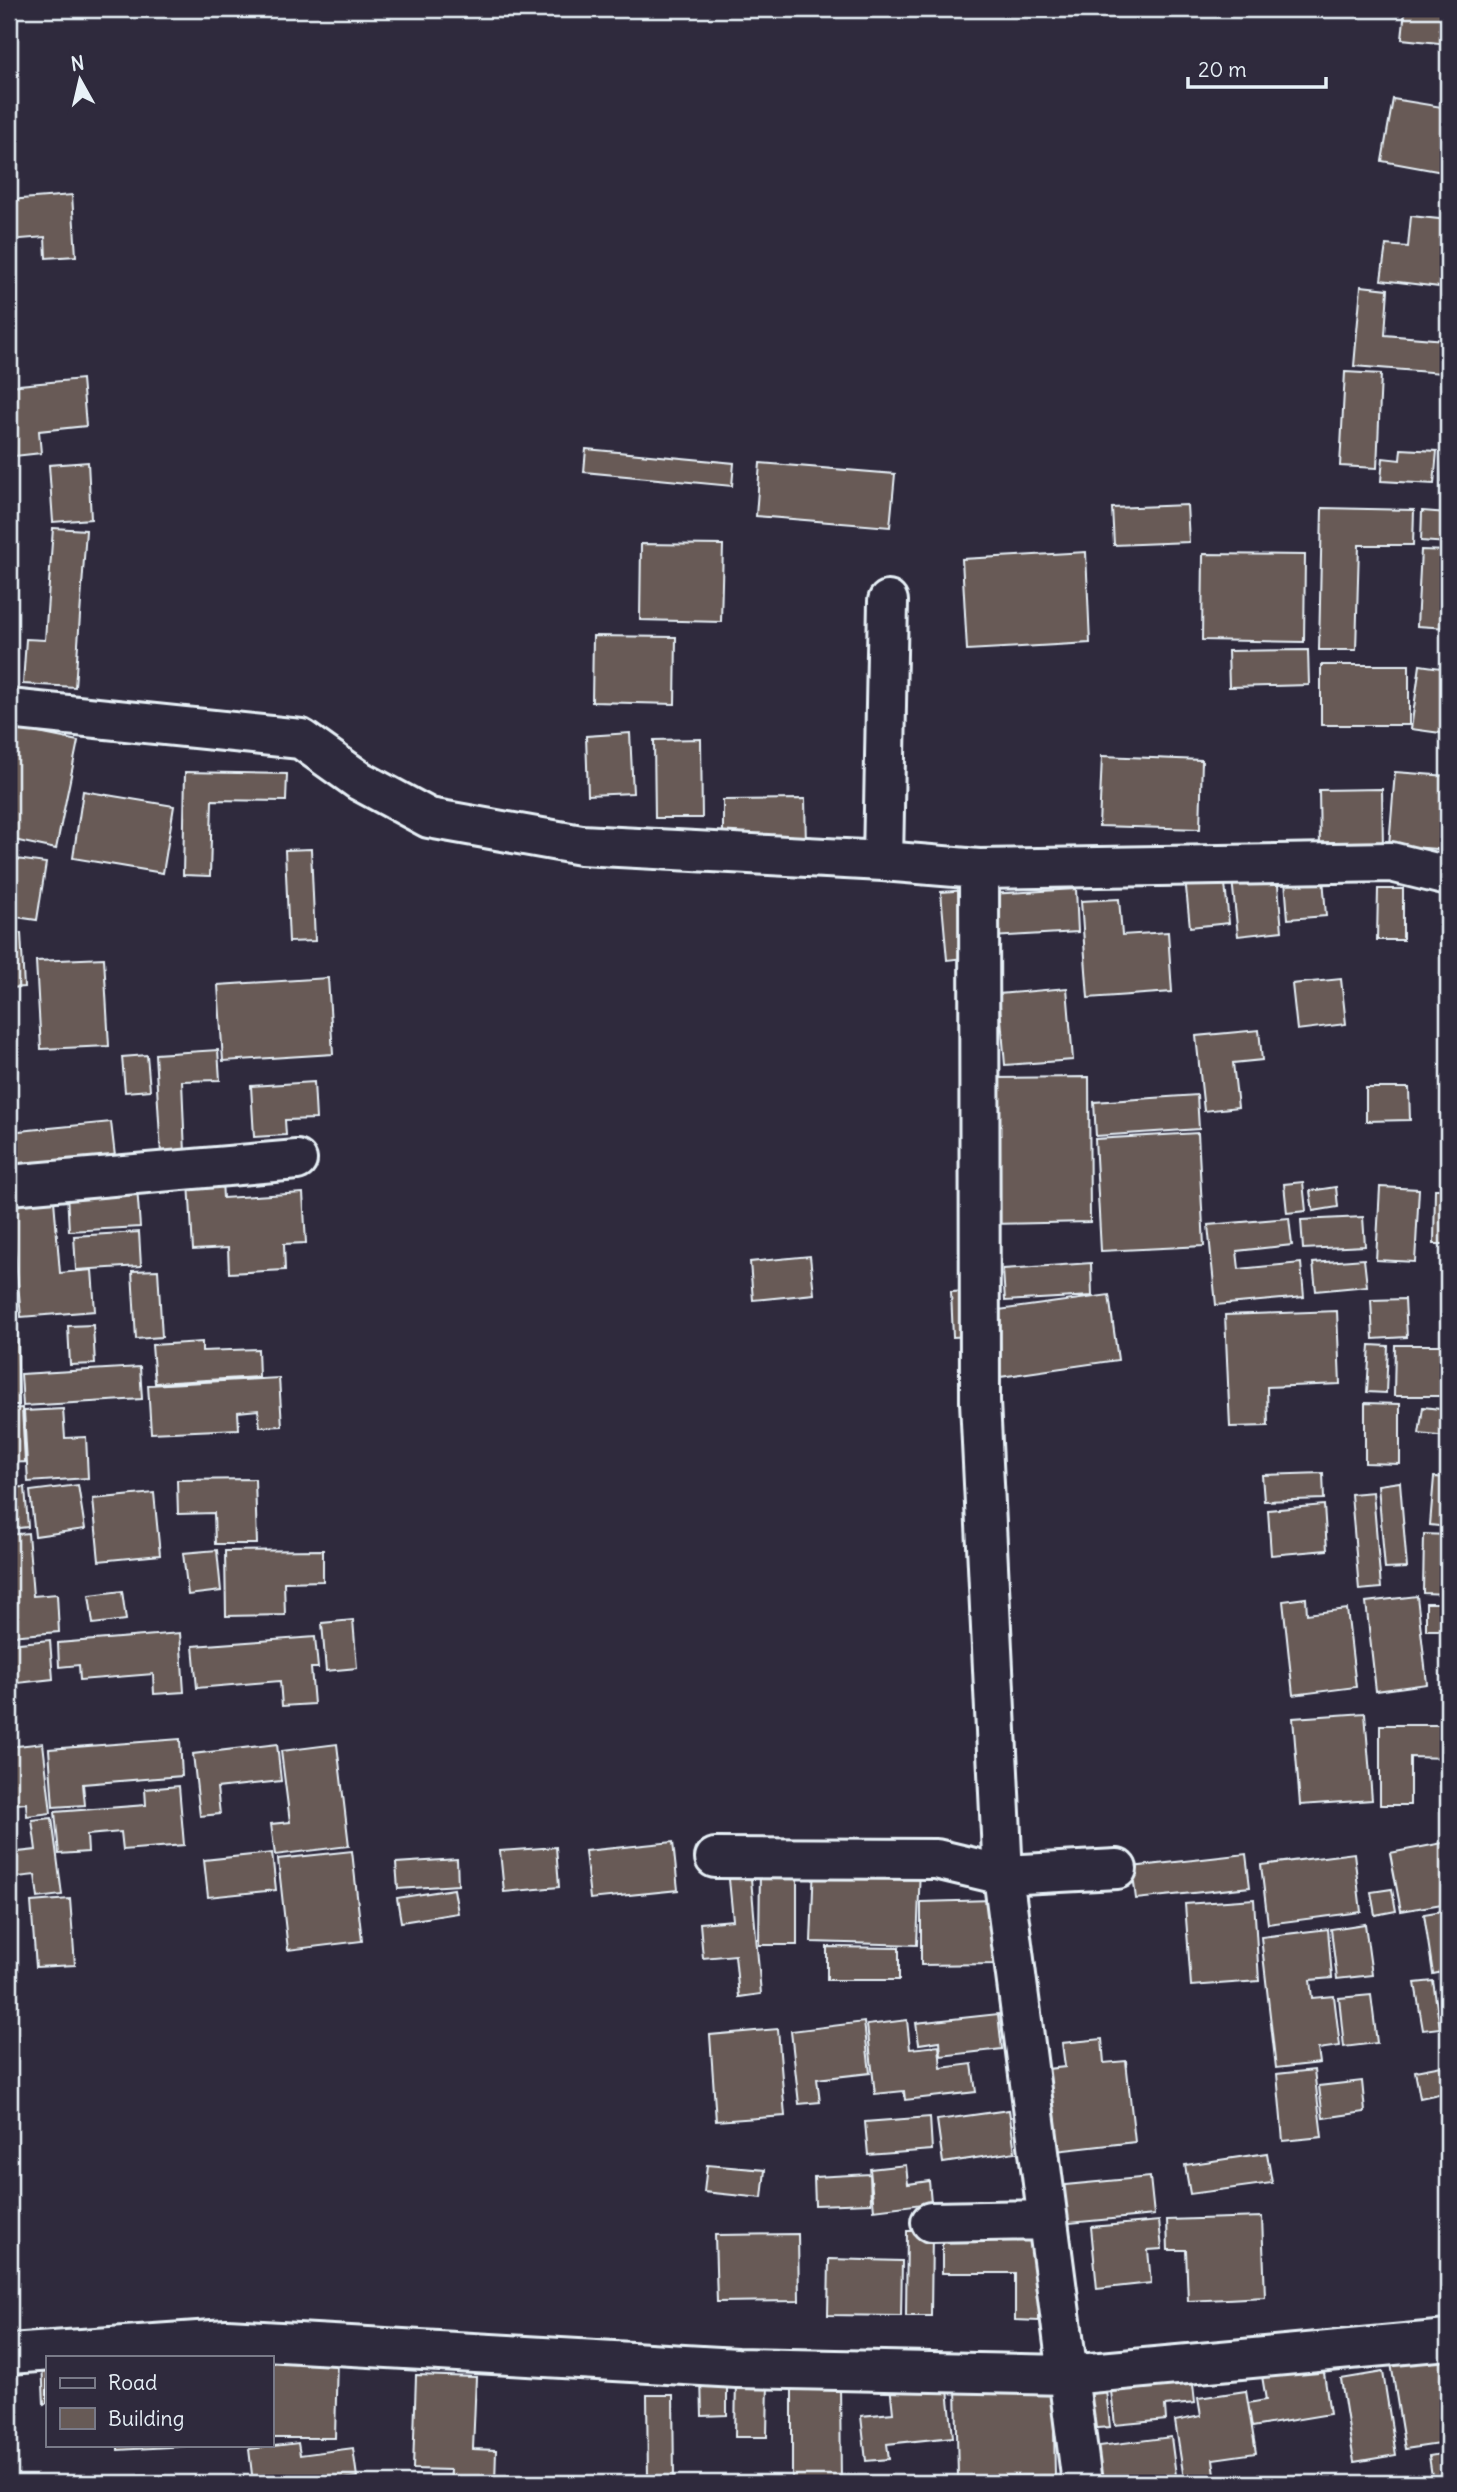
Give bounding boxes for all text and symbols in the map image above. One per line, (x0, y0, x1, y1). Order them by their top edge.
north arrow (46, 46, 116, 116)
scale bar (1188, 46, 1326, 90)
text: N (69, 50, 86, 76)
text: 20 m (1198, 56, 1247, 83)
legend (46, 2356, 273, 2446)
text: Road (108, 2369, 157, 2396)
text: Building (108, 2405, 184, 2432)

